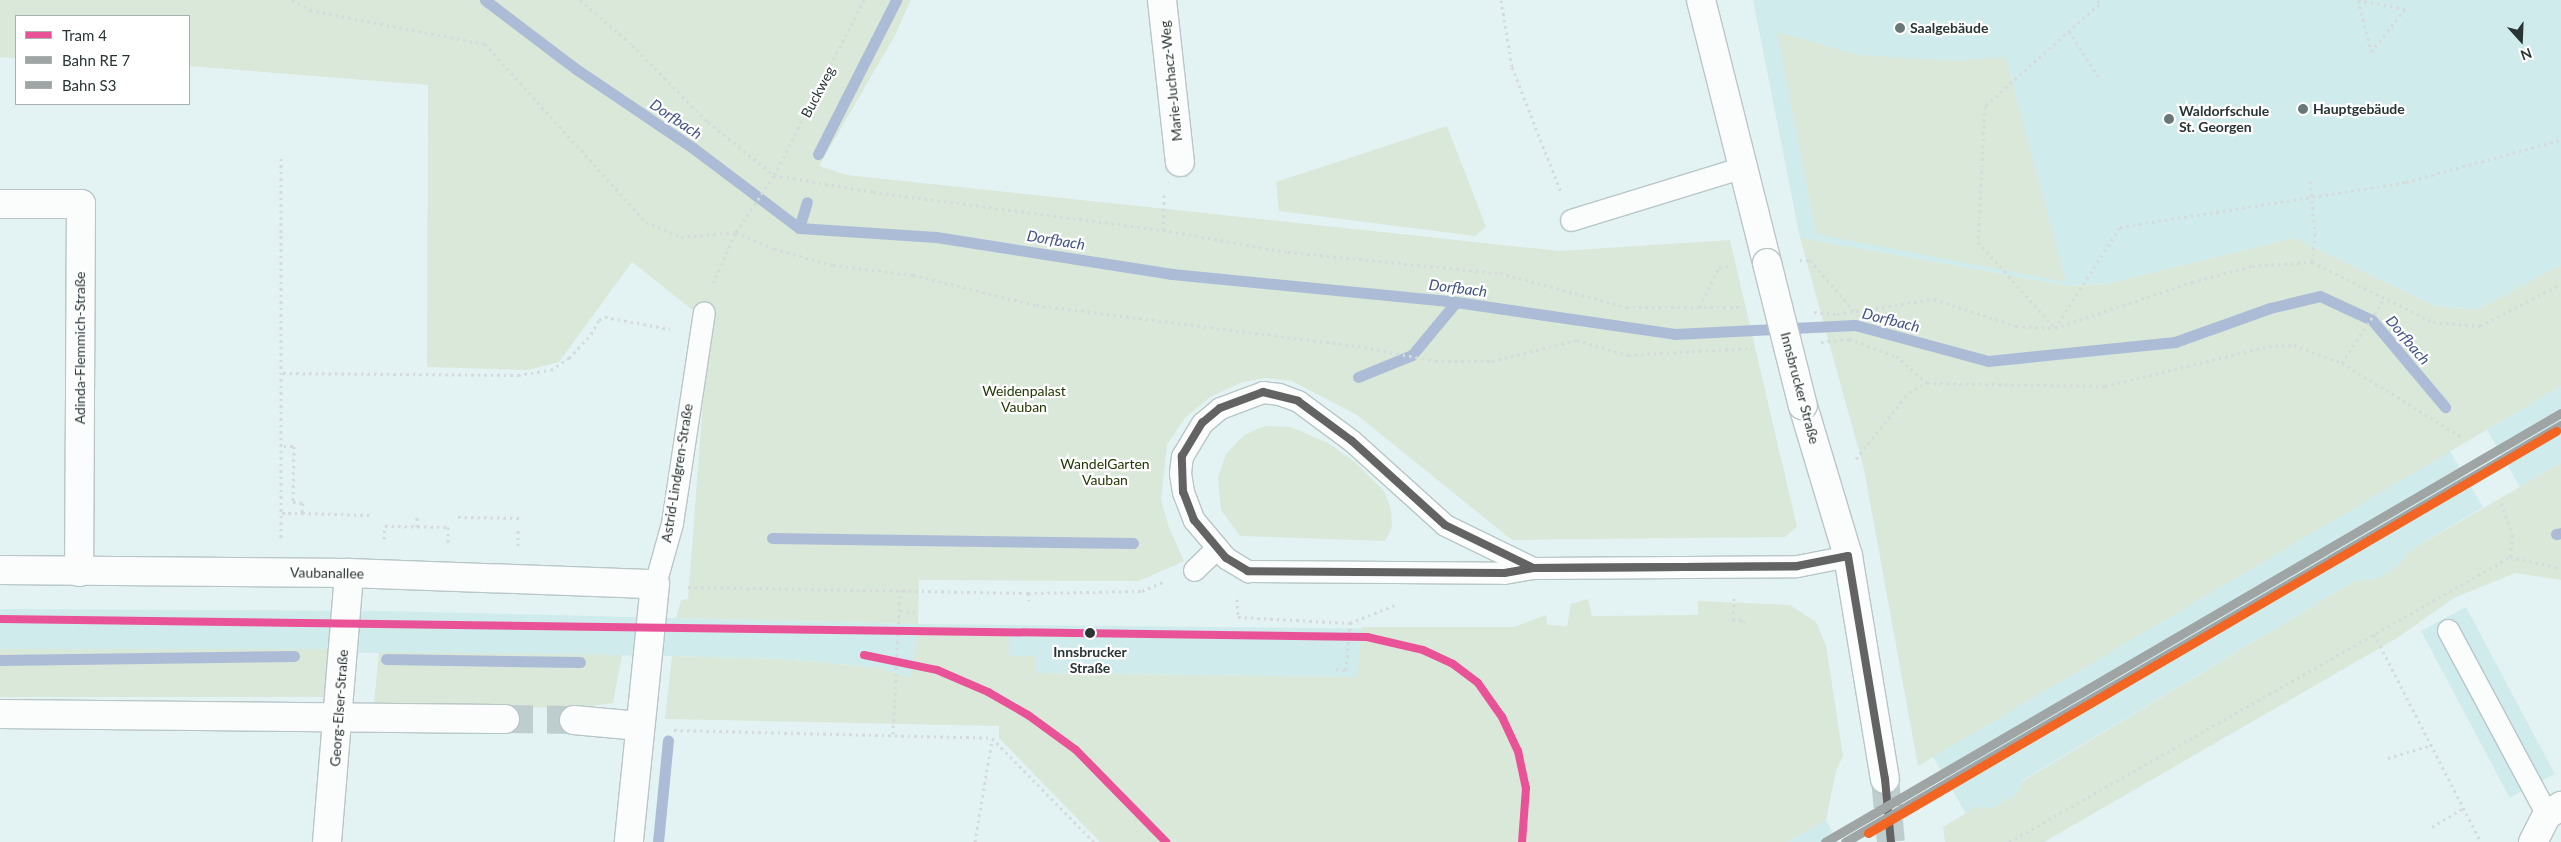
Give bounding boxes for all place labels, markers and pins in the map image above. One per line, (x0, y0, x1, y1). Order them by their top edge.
place label: Saalgebäude (1910, 20, 1988, 36)
marker: Saalgebäude (1894, 22, 1906, 34)
place label: Hauptgebäude (2313, 101, 2405, 117)
place label: Waldorfschule St. Georgen (2179, 103, 2269, 136)
marker: Hauptgebäude (2297, 103, 2309, 115)
marker: Waldorfschule St. Georgen (2163, 113, 2175, 125)
marker: Innsbrucker Straße (1081, 624, 1099, 642)
place label: Innsbrucker Straße (1053, 644, 1127, 676)

